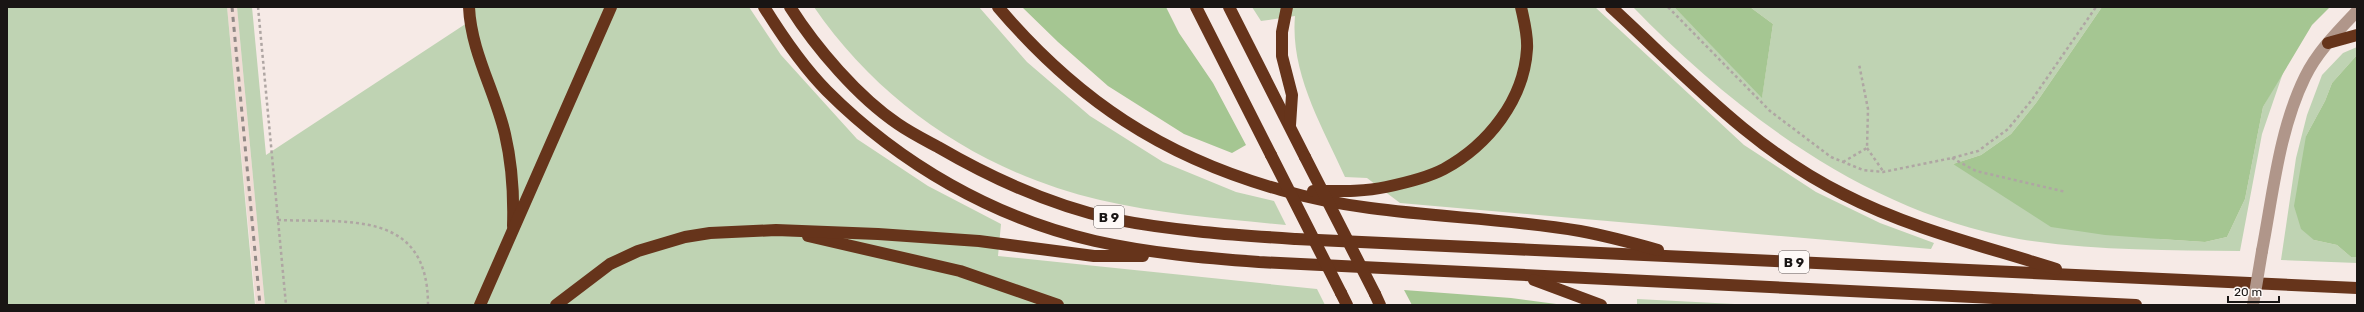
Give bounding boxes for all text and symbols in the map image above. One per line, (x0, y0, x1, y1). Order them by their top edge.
road number: B 9 (1094, 206, 1124, 228)
road number: B 9 (1779, 251, 1809, 273)
scale bar (2228, 278, 2279, 304)
text: 20 m (2234, 285, 2262, 299)

